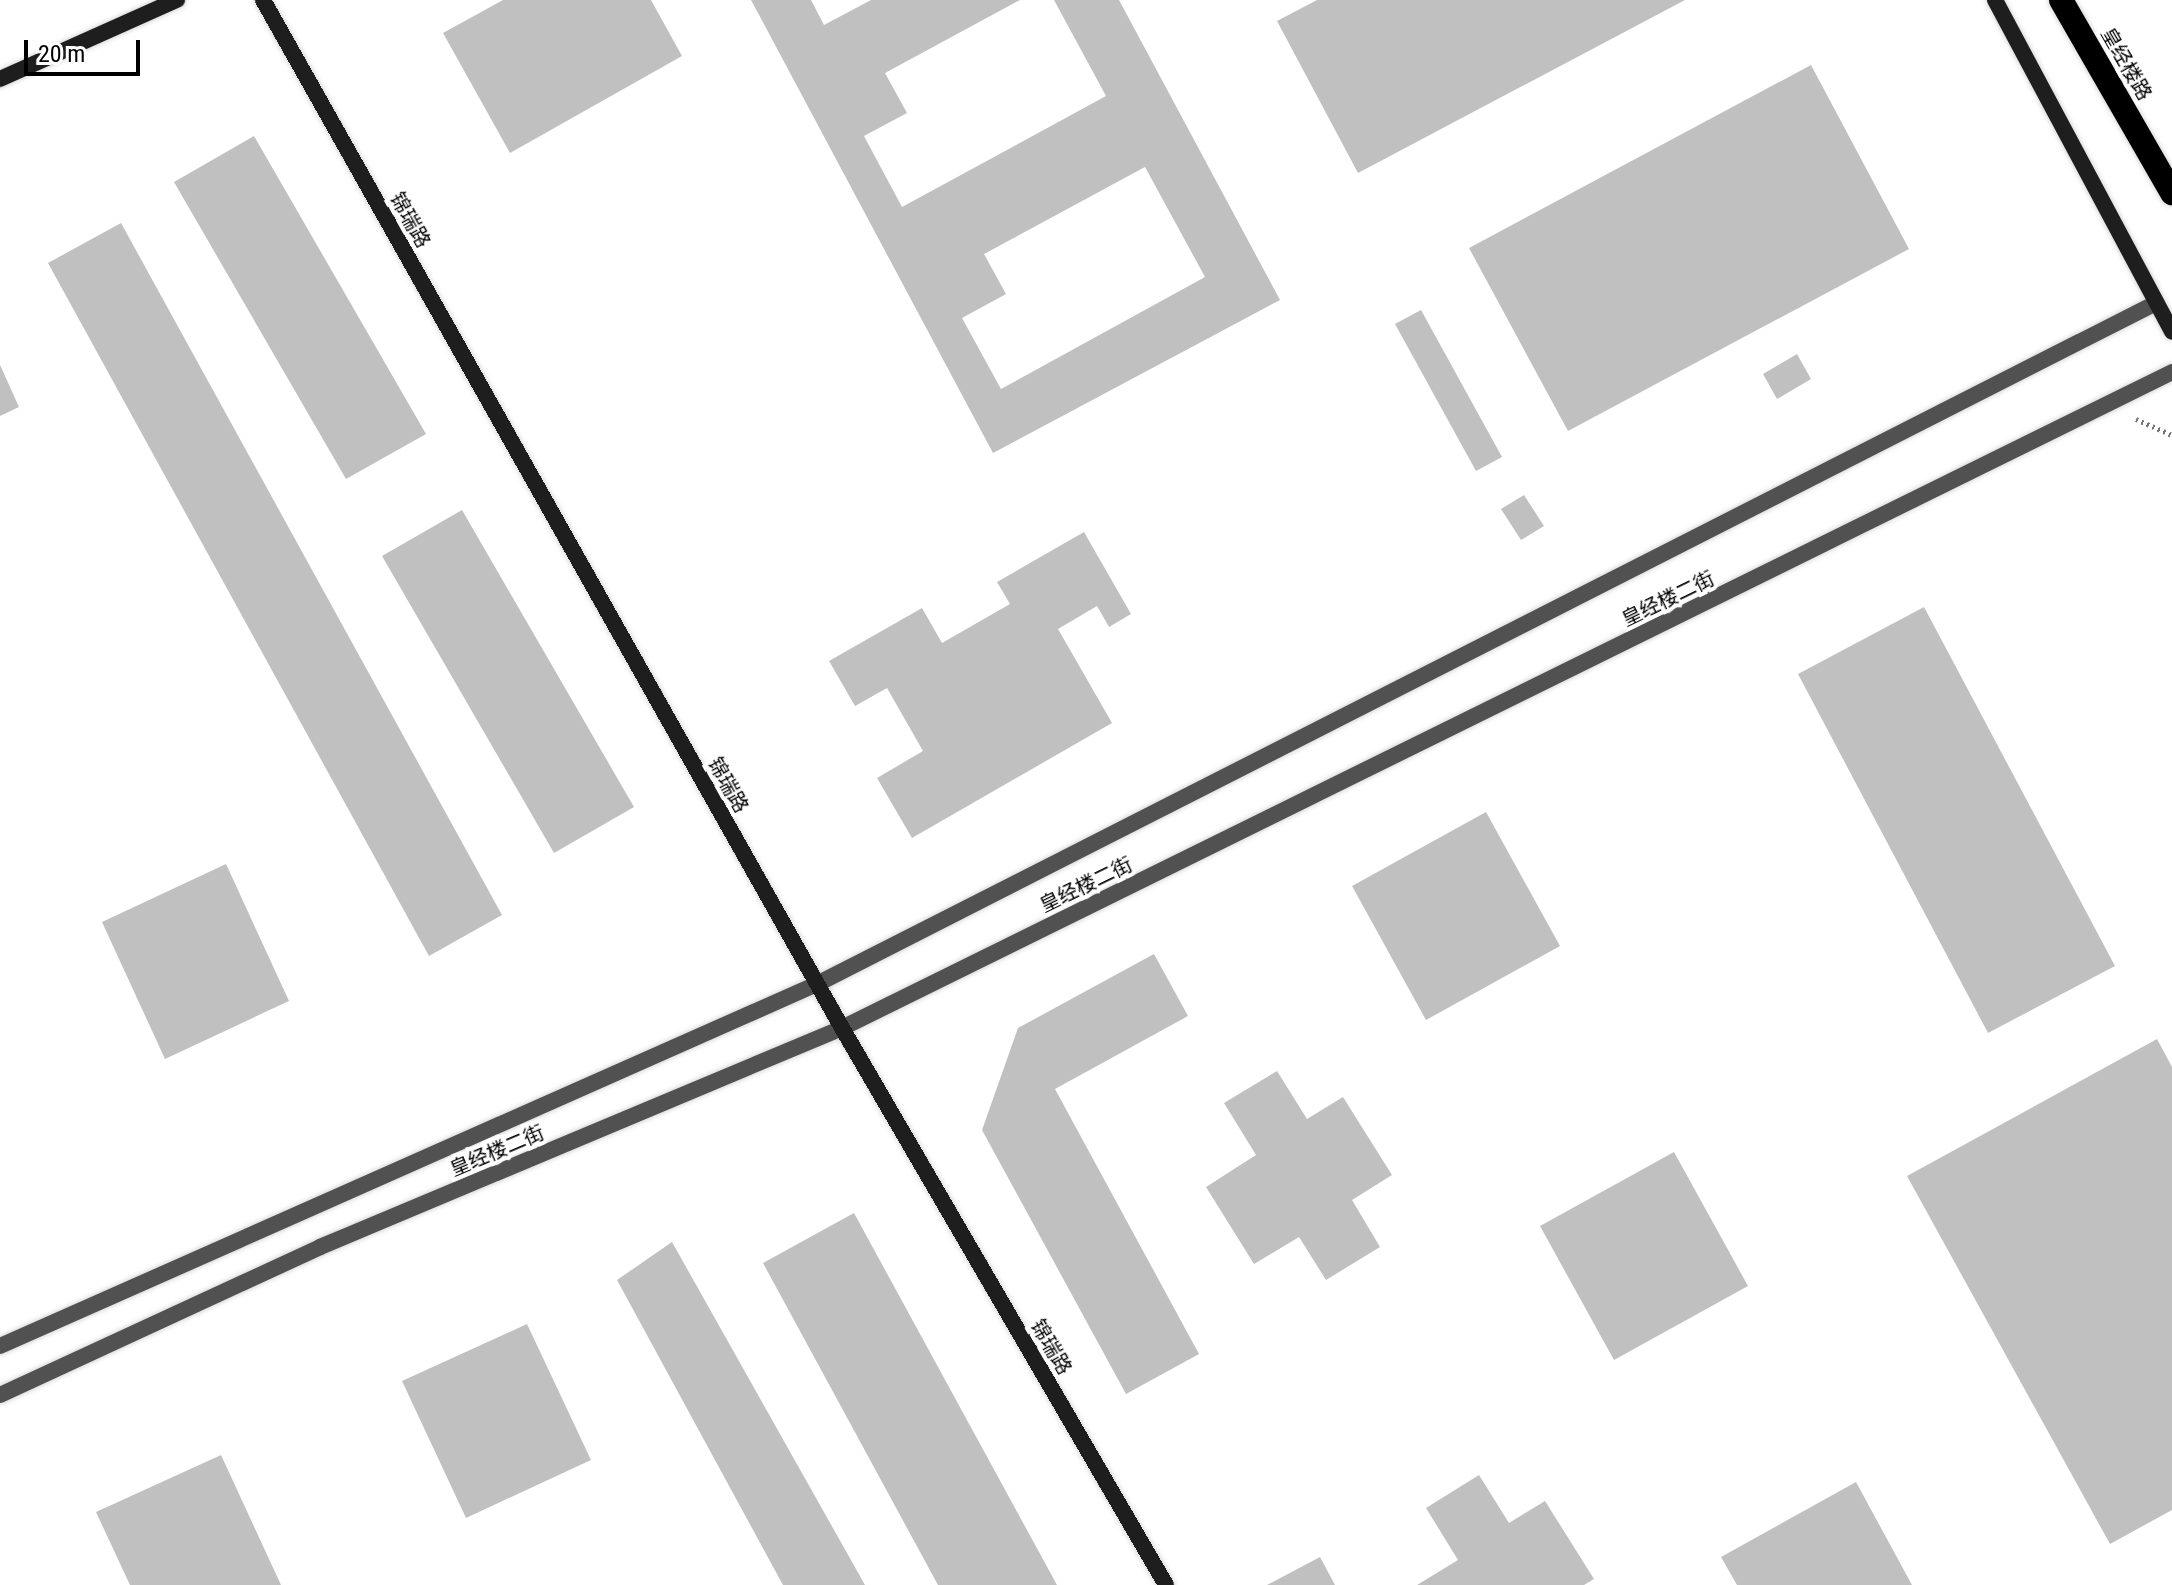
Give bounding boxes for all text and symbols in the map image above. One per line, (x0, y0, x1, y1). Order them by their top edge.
street label: 皇经楼路 (2096, 23, 2156, 105)
scale bar (28, 24, 144, 74)
text: 20 m (38, 40, 85, 68)
street label: 锦瑞路 (385, 188, 435, 252)
street label: 皇经楼二街 (1618, 566, 1718, 632)
street label: 锦瑞路 (703, 753, 753, 817)
street label: 皇经楼二街 (1036, 852, 1136, 918)
street label: 皇经楼二街 (446, 1120, 548, 1182)
street label: 锦瑞路 (1026, 1315, 1076, 1379)

